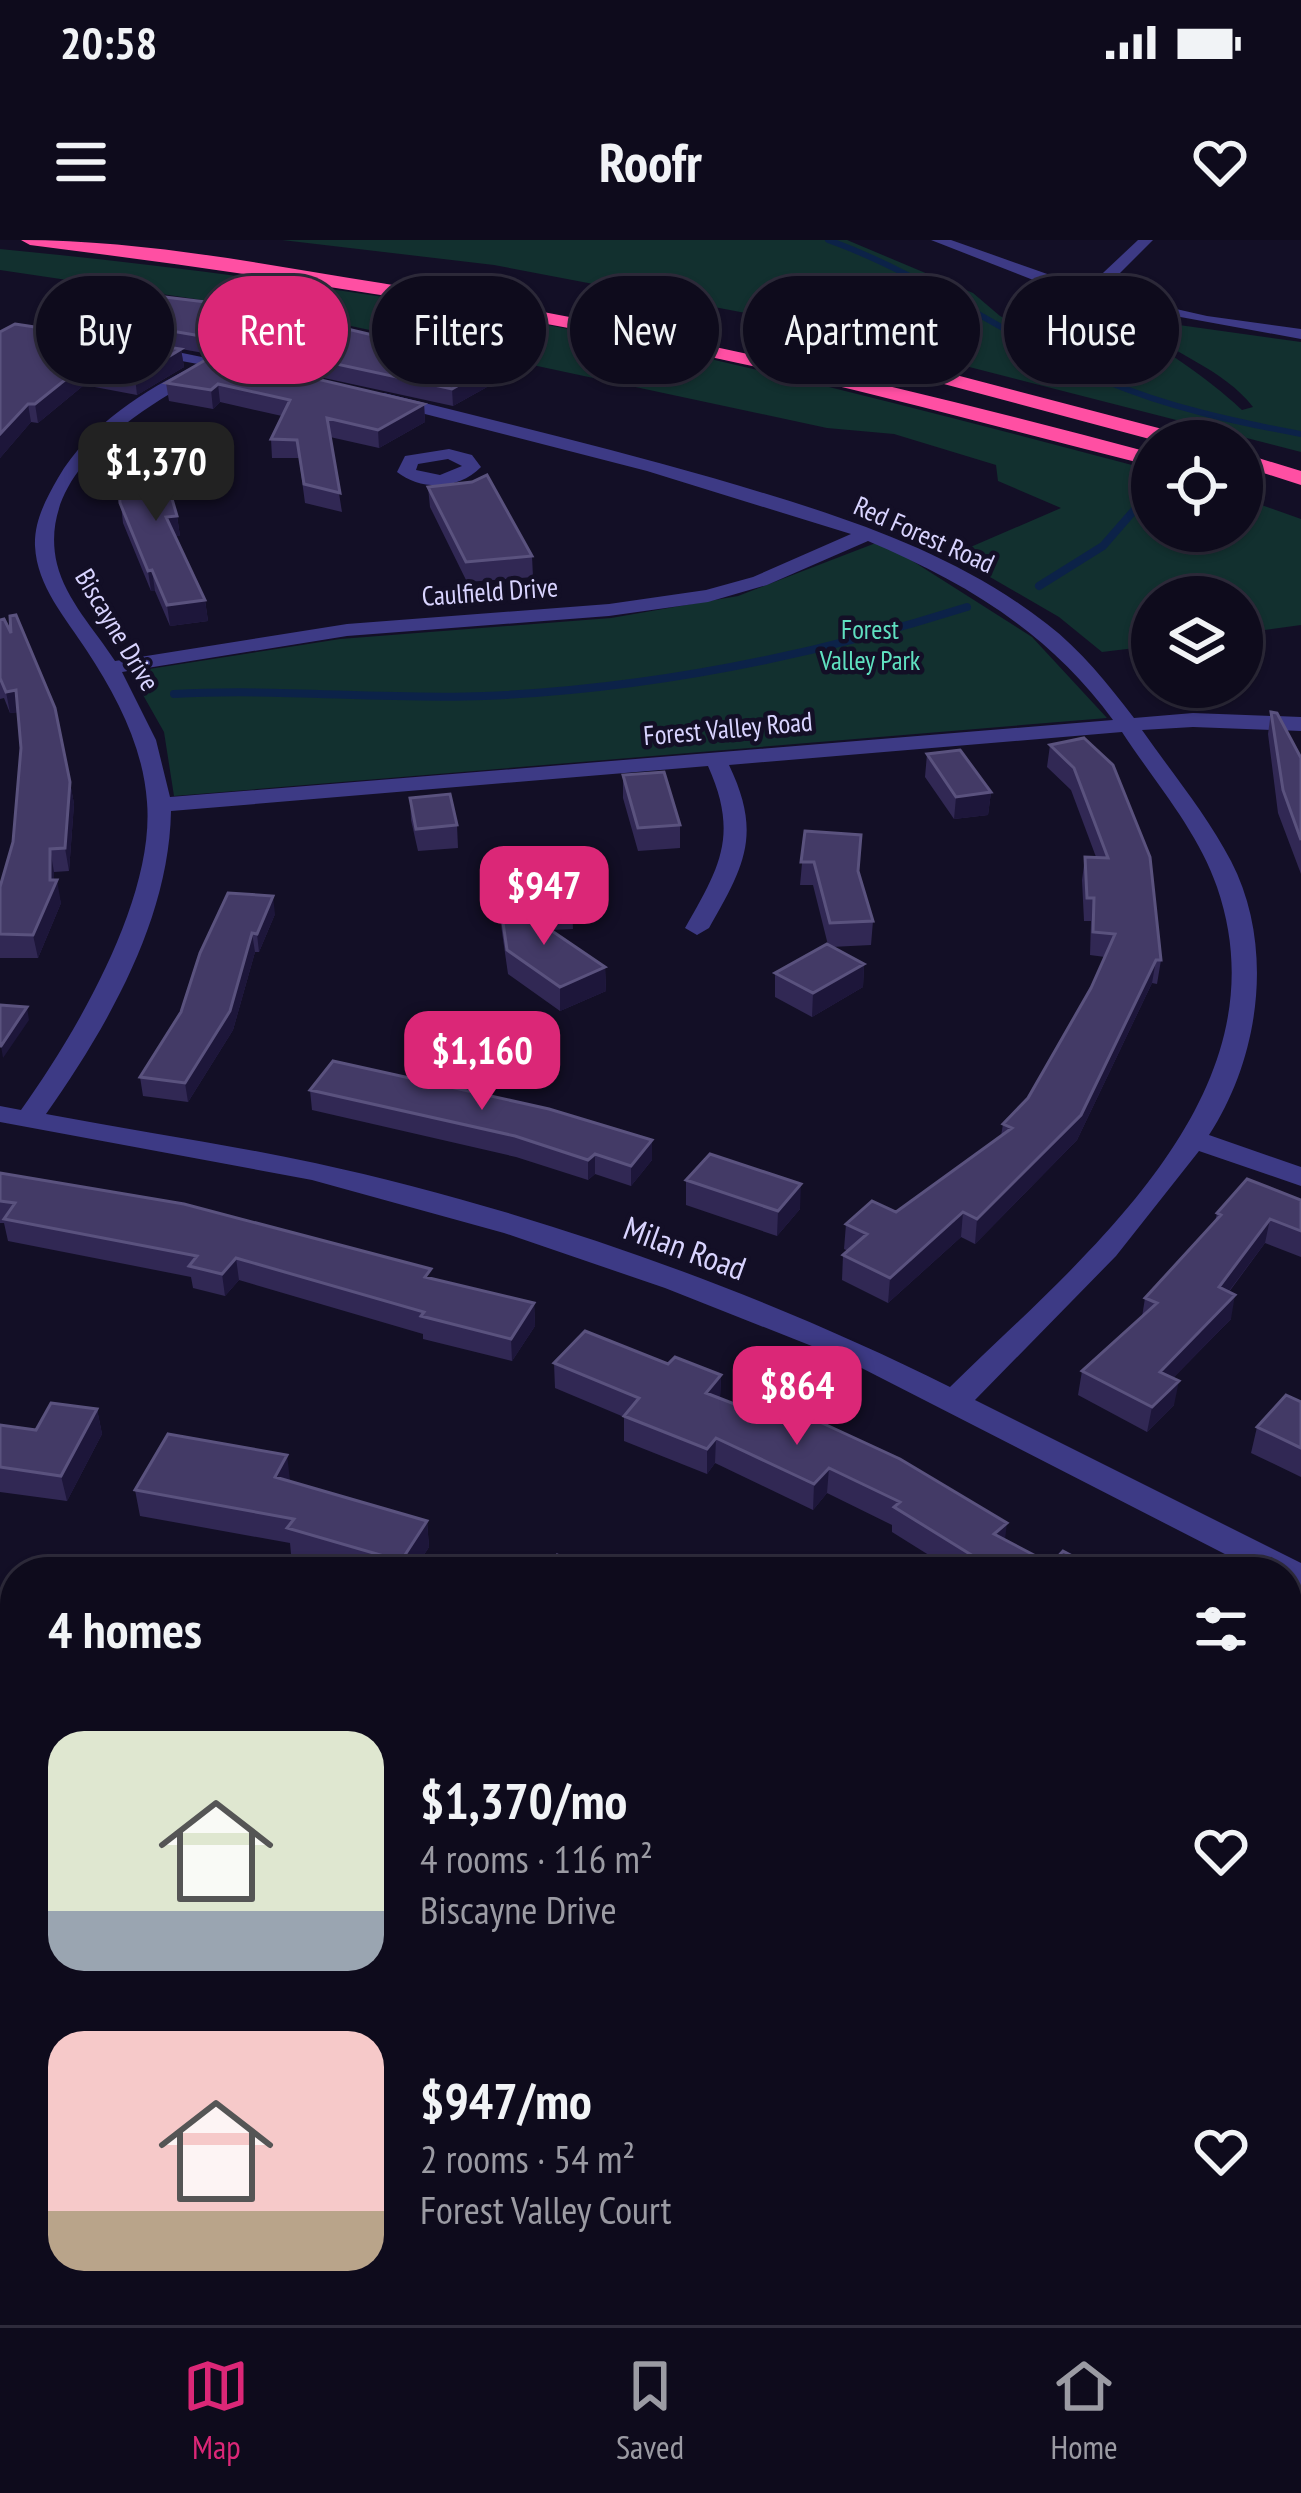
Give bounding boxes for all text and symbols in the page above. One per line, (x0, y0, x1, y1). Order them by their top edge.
text: 20:58 (60, 13, 157, 71)
text: Roofr (599, 127, 702, 197)
icon: menu (48, 129, 114, 195)
icon: heart (1187, 129, 1253, 195)
chip: Buy (36, 276, 174, 384)
chip: Rent (198, 276, 348, 384)
chip: Filters (372, 276, 546, 384)
chip: New (570, 276, 719, 384)
chip: Apartment (743, 276, 980, 384)
chip: House (1004, 276, 1179, 384)
map controls (1131, 420, 1263, 708)
button: locate (1131, 420, 1263, 552)
pin: $1,370 (58, 422, 254, 524)
text: $1,370 (105, 435, 207, 486)
street label: Red Forest Road (849, 488, 1000, 580)
street label: Biscayne Drive (68, 562, 167, 697)
street label: Caulfield Drive (421, 569, 559, 613)
button: layers (1131, 576, 1263, 708)
park label: Forest Valley Park (819, 612, 921, 677)
street label: Forest Valley Road (642, 704, 814, 752)
pin: $947 (473, 846, 615, 948)
text: $947 (507, 859, 581, 910)
pin: $1,160 (384, 1011, 580, 1113)
text: $1,160 (431, 1024, 533, 1075)
street label: Milan Road (618, 1206, 752, 1289)
pin: $864 (726, 1346, 868, 1448)
text: $864 (760, 1359, 834, 1410)
text: 4 homes (48, 1596, 202, 1662)
icon: filters (1188, 1596, 1254, 1662)
text: $1,370/mo (420, 1767, 627, 1833)
icon: home (144, 1779, 288, 1923)
icon: heart (1188, 1818, 1254, 1884)
text: 4 rooms · 116 m² (420, 1833, 653, 1884)
text: Biscayne Drive (420, 1884, 617, 1935)
text: $947/mo (420, 2067, 592, 2133)
icon: home (144, 2079, 288, 2223)
icon: heart (1188, 2118, 1254, 2184)
text: 2 rooms · 54 m² (420, 2133, 635, 2184)
text: Forest Valley Court (420, 2184, 671, 2235)
tab: Map (183, 2353, 249, 2468)
tab: Saved (616, 2353, 684, 2468)
tab: Home (1051, 2353, 1118, 2468)

